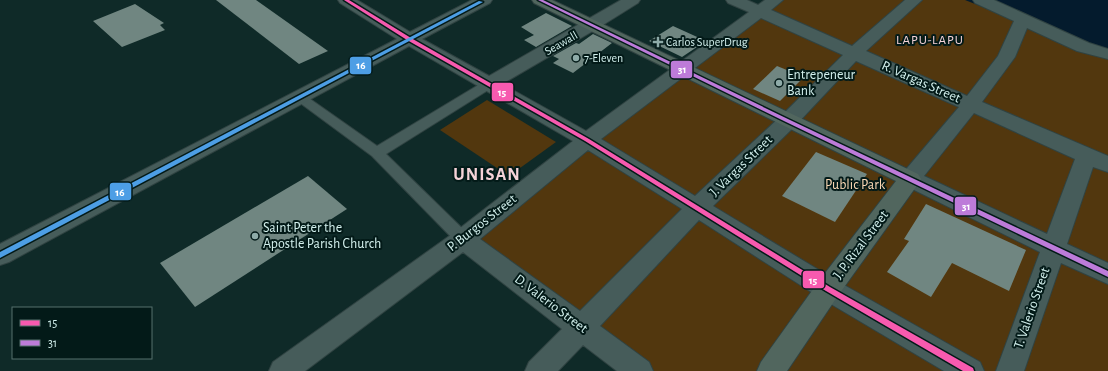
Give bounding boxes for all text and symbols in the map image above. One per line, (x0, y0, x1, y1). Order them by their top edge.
street label: Seawall (543, 29, 579, 57)
district label: LAPU-LAPU (896, 34, 964, 47)
place label: Carlos SuperDrug (666, 36, 748, 48)
marker: Carlos SuperDrug (653, 37, 663, 47)
place label: 7-Eleven (584, 52, 623, 64)
marker: 7-Eleven (571, 53, 581, 63)
line badge: 16 (349, 56, 372, 75)
street label: R. Vargas Street (879, 58, 963, 106)
text: 16 (356, 60, 366, 71)
line badge: 31 (670, 60, 693, 79)
text: 31 (678, 64, 686, 75)
place label: Entrepeneur Bank (787, 68, 856, 98)
marker: Entrepeneur Bank (774, 78, 784, 88)
line badge: 15 (491, 82, 514, 102)
text: 15 (498, 87, 507, 98)
street label: J. Vargas Street (707, 132, 775, 199)
district label: UNISAN (453, 166, 521, 184)
park label: Public Park (825, 178, 886, 192)
line badge: 16 (109, 182, 132, 201)
text: 16 (115, 187, 125, 198)
street label: P. Burgos Street (445, 191, 520, 254)
line badge: 31 (954, 196, 977, 216)
text: 31 (962, 201, 970, 212)
street label: J. P. Rizal Street (831, 208, 892, 282)
place label: Saint Peter the Apostle Parish Church (263, 221, 381, 251)
marker: Saint Peter the Apostle Parish Church (250, 231, 260, 241)
street label: T. Valerio Street (1012, 265, 1053, 350)
line badge: 15 (802, 270, 825, 289)
street label: D. Valerio Street (512, 272, 591, 336)
text: 15 (809, 275, 818, 286)
legend (12, 307, 152, 359)
text: 15 (48, 317, 57, 329)
text: 31 (48, 337, 57, 349)

